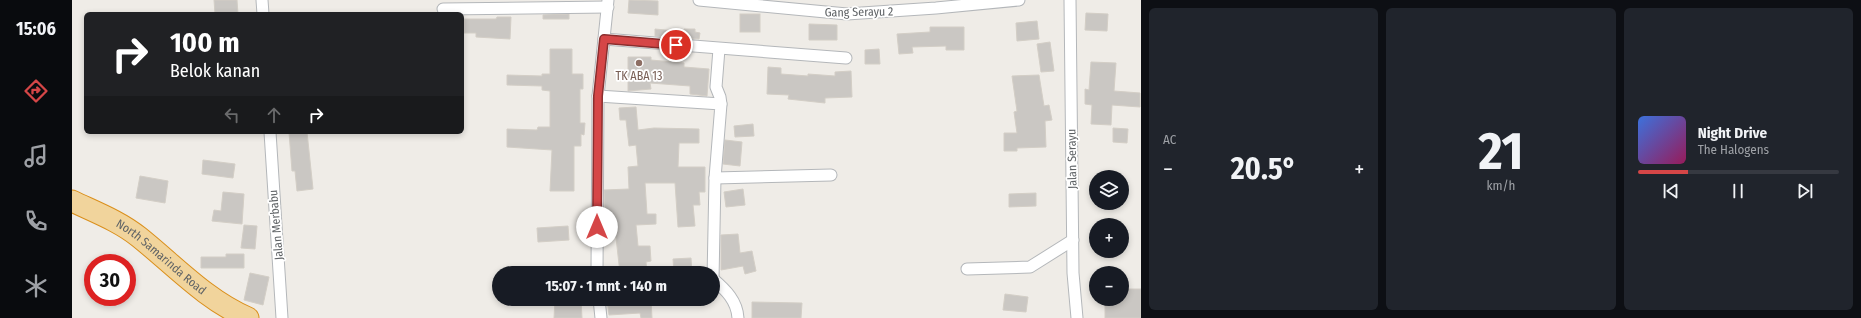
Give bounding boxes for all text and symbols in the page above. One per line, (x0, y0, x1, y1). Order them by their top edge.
street label: Gang Serayu 2 (825, 4, 893, 20)
text: 15:06 (16, 18, 56, 40)
text: 100 m (170, 26, 240, 59)
icon: right (104, 28, 156, 80)
pin (659, 28, 693, 62)
icon: arrive (665, 34, 687, 56)
marker: TK ABA 13 (634, 58, 644, 68)
text: Belok kanan (170, 60, 260, 82)
place label: TK ABA 13 (616, 69, 662, 83)
icon: directions (22, 77, 50, 105)
icon: left (221, 104, 243, 126)
icon: ahead (263, 104, 285, 126)
icon: right (305, 104, 327, 126)
text: 21 (1478, 120, 1524, 183)
text: Night Drive (1698, 124, 1767, 142)
street label: Jalan Serayu (1064, 129, 1080, 189)
text: AC (1163, 132, 1176, 147)
icon: music (22, 142, 50, 170)
text: The Halogens (1698, 142, 1769, 157)
text: 20.5° (1231, 151, 1297, 187)
text: − (1163, 156, 1173, 183)
text: + (1354, 156, 1364, 183)
map controls (1089, 170, 1129, 306)
button: layers (1089, 170, 1129, 210)
text: km/h (1486, 178, 1515, 193)
icon: previous (1660, 180, 1682, 202)
icon: pause (1727, 180, 1749, 202)
icon: next (1794, 180, 1816, 202)
street label: Jalan Merbabu (266, 189, 286, 261)
position arrow (576, 206, 618, 248)
icon: phone (22, 207, 50, 235)
street label: North Samarinda Road (114, 217, 209, 298)
button: + (1089, 218, 1129, 258)
speed limit sign: 30 (84, 254, 136, 306)
button: − (1089, 266, 1129, 306)
icon: climate (22, 272, 50, 300)
text: 15:07 · 1 mnt · 140 m (545, 277, 667, 295)

